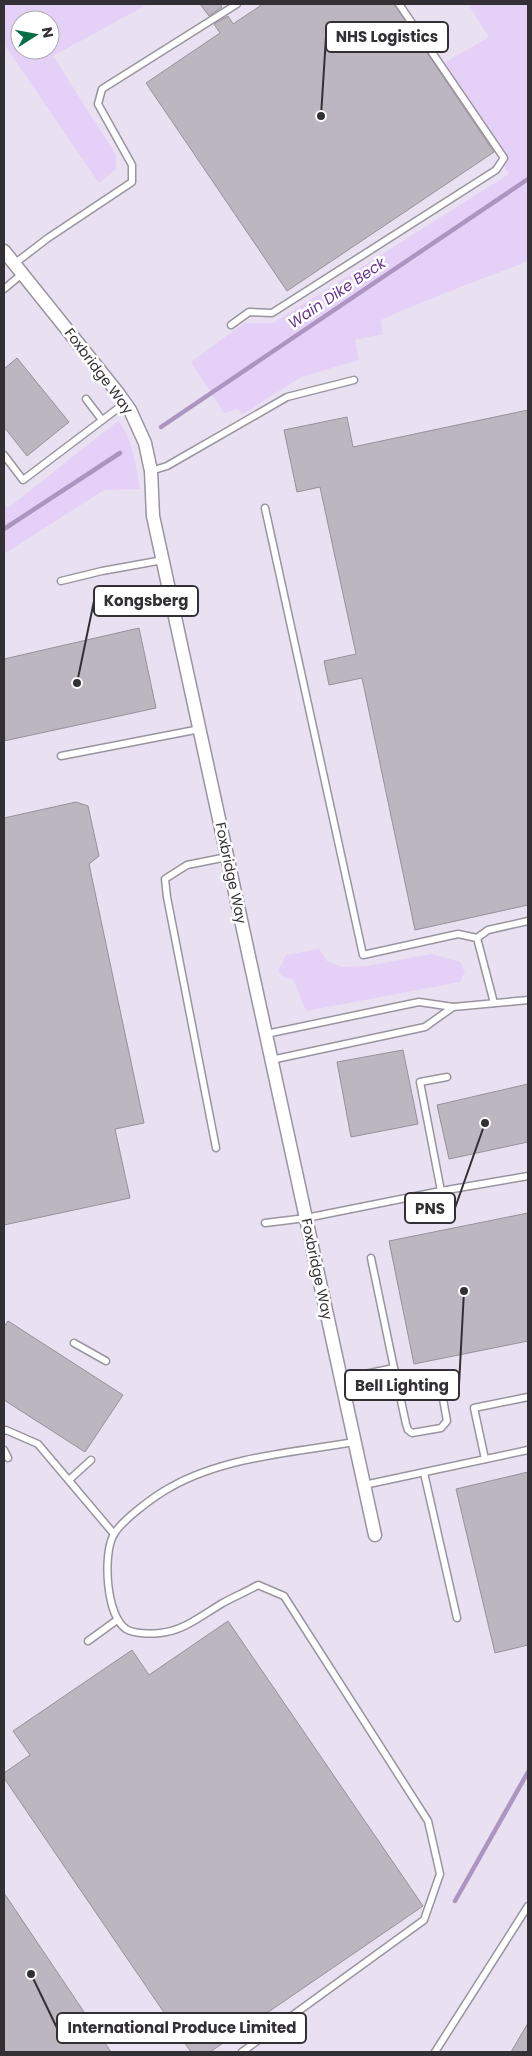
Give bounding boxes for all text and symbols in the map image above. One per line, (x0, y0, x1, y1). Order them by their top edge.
north arrow (10, 10, 60, 60)
callout: NHS Logistics (326, 22, 448, 52)
text: N (37, 25, 59, 40)
text: NHS Logistics (336, 26, 438, 47)
water label: Wain Dike Beck (284, 251, 391, 333)
street label: Foxbridge Way (60, 324, 138, 418)
callout: Kongsberg (94, 586, 198, 616)
text: Kongsberg (104, 590, 188, 611)
street label: Foxbridge Way (210, 820, 252, 926)
callout: PNS (405, 1193, 455, 1223)
text: PNS (415, 1198, 445, 1219)
street label: Foxbridge Way (296, 1216, 338, 1322)
callout: Bell Lighting (345, 1370, 459, 1400)
text: Bell Lighting (355, 1375, 449, 1396)
callout: International Produce Limited (57, 2013, 306, 2043)
text: International Produce Limited (67, 2017, 297, 2038)

